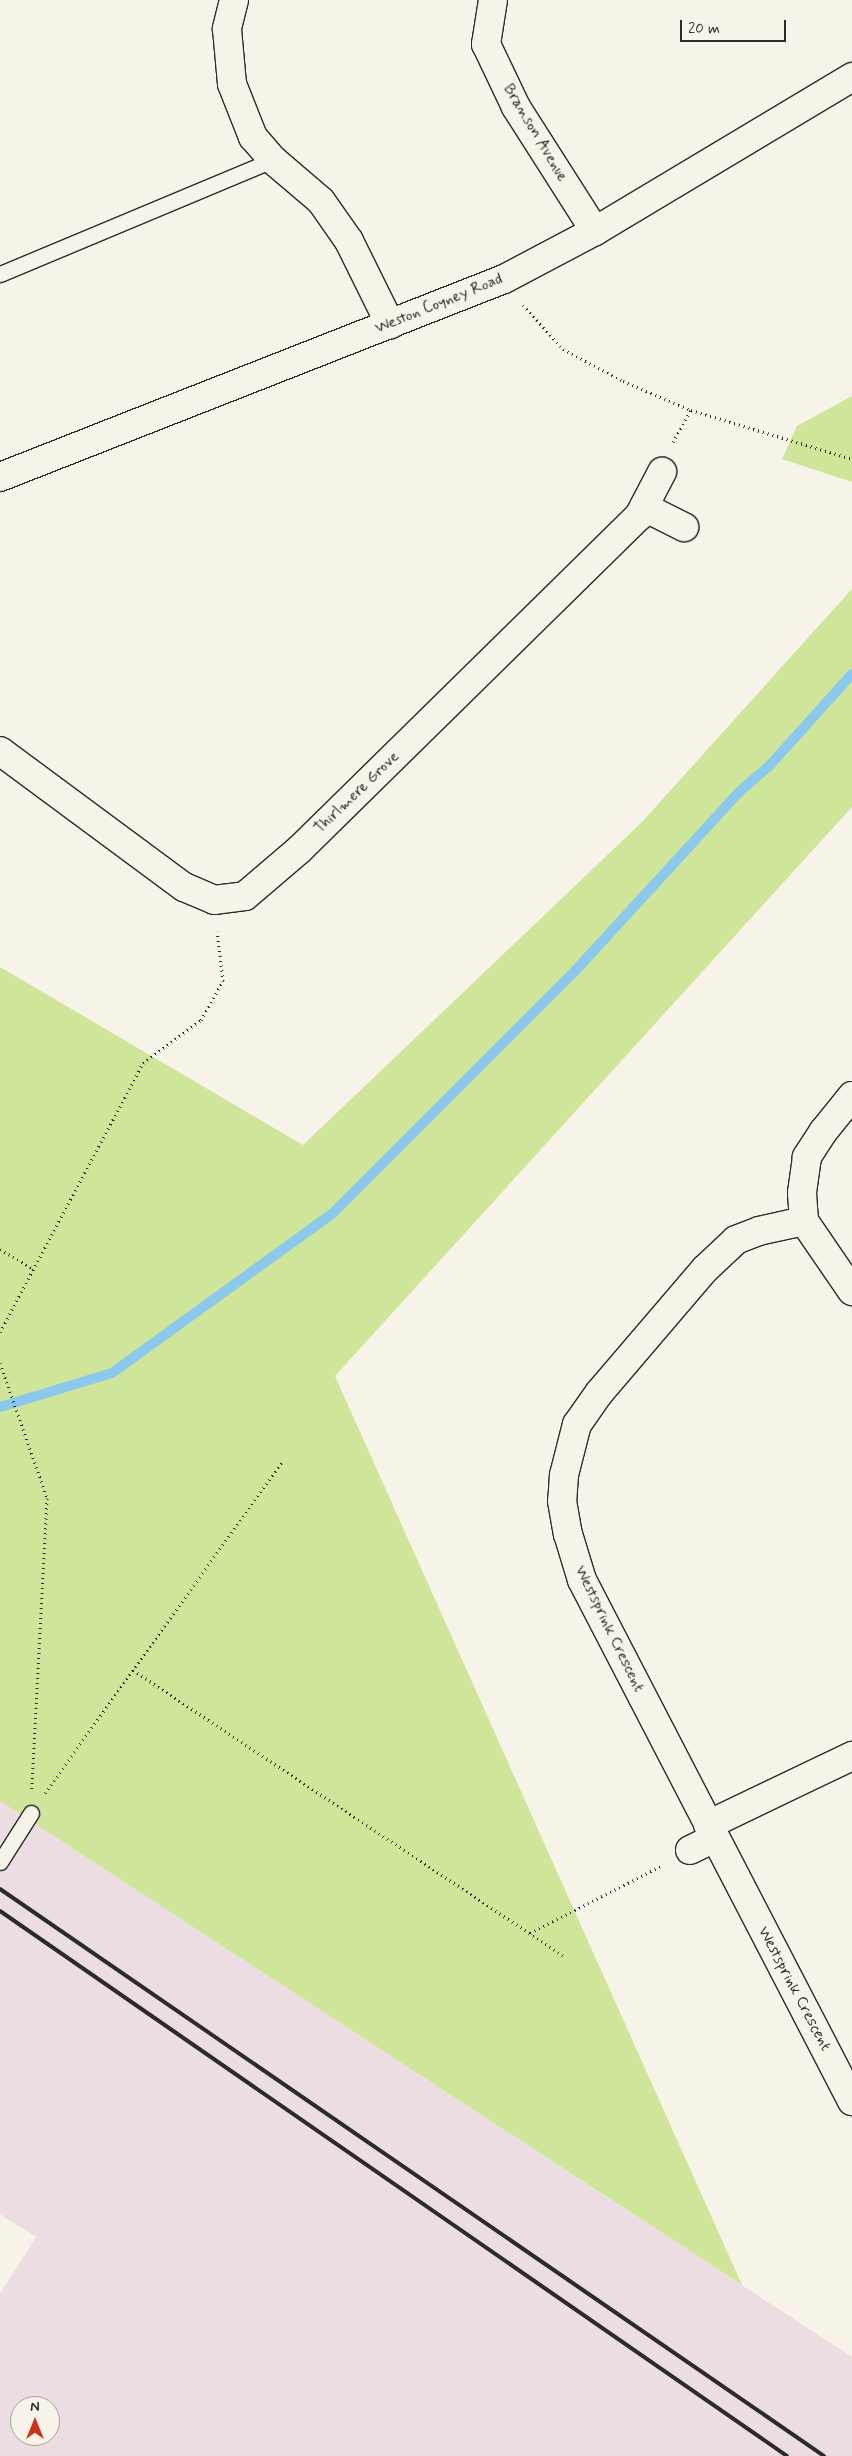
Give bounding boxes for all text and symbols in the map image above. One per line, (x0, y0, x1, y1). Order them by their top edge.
scale bar (682, 10, 788, 42)
text: 20 m (688, 19, 720, 39)
street label: Branson Avenue (497, 79, 573, 187)
street label: Weston Coyney Road (370, 269, 508, 339)
street label: Thirlmere Grove (311, 748, 403, 838)
street label: Westsprink Crescent (570, 1562, 648, 1696)
street label: Westsprink Crescent (753, 1923, 835, 2055)
north arrow (10, 2396, 60, 2446)
text: N (30, 2398, 40, 2416)

